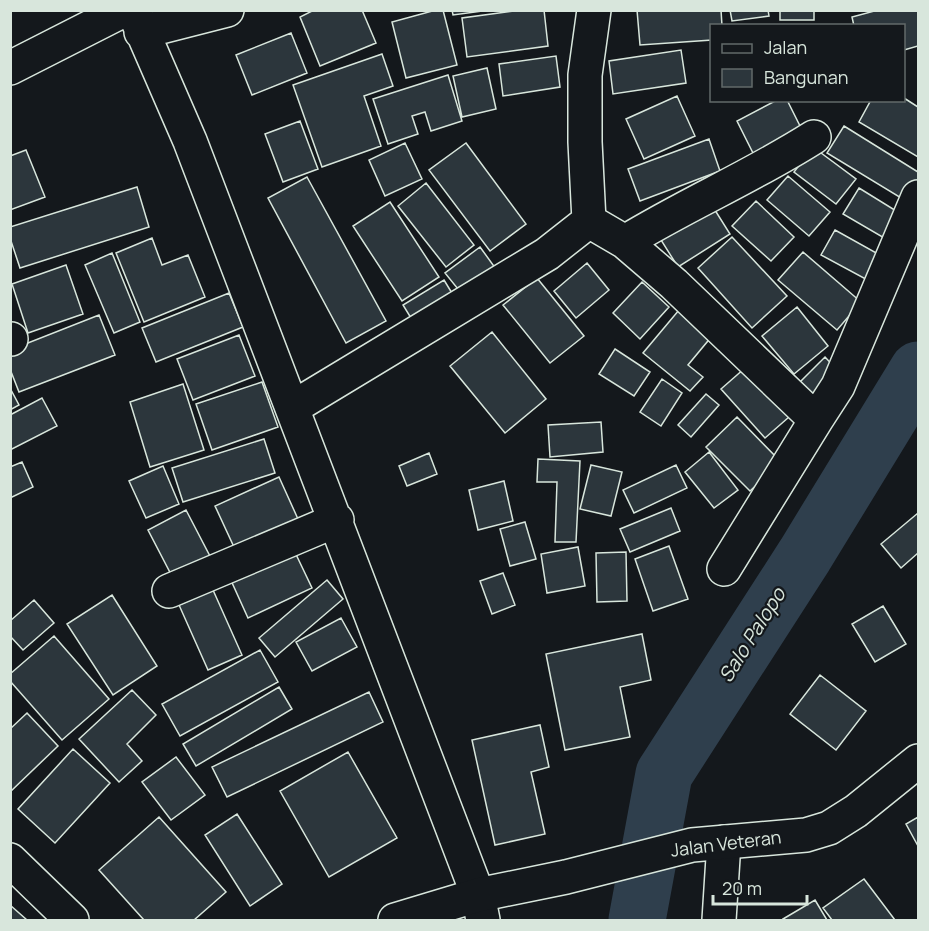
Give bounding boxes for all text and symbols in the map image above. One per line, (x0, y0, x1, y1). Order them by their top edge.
legend (710, 24, 905, 102)
text: Jalan (764, 35, 807, 59)
text: Bangunan (764, 65, 848, 89)
water label: Salo Palopo (712, 581, 792, 687)
street label: Jalan Veteran (669, 824, 783, 862)
scale bar (713, 868, 808, 906)
text: 20 m (722, 876, 762, 900)

